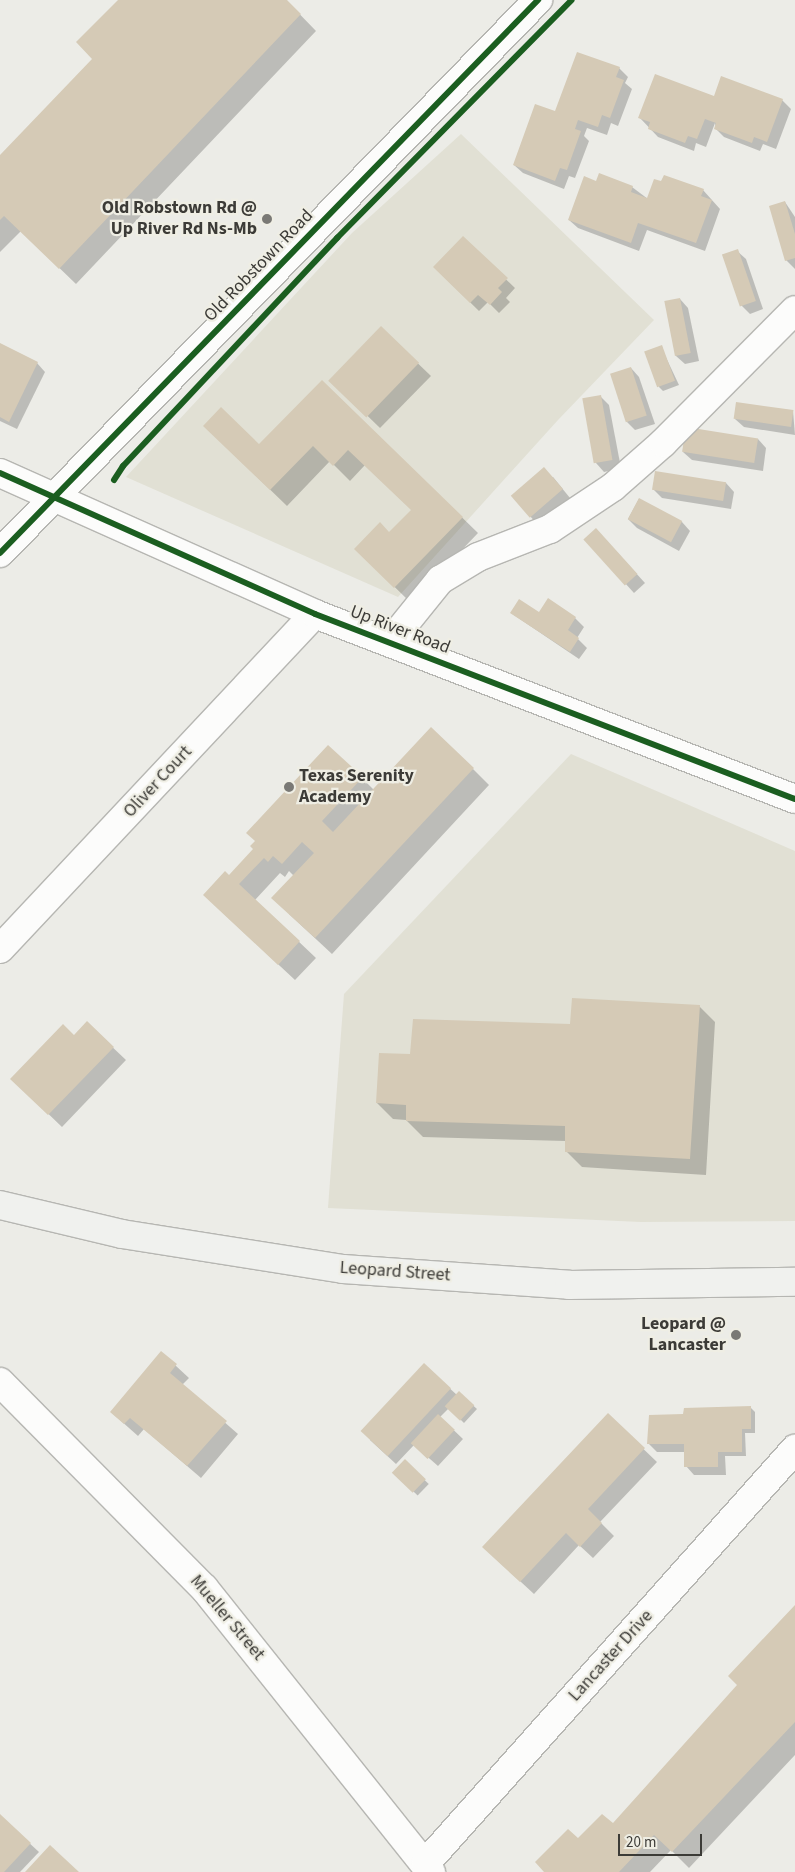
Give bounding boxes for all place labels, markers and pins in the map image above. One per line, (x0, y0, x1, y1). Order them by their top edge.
place label: Old Robstown Rd @ Up River Rd Ns-Mb (102, 198, 257, 240)
marker: Old Robstown Rd @ Up River Rd Ns-Mb (261, 213, 273, 225)
place label: Texas Serenity Academy (299, 766, 414, 809)
marker: Texas Serenity Academy (283, 781, 295, 793)
place label: Leopard @ Lancaster (641, 1314, 726, 1356)
marker: Leopard @ Lancaster (730, 1329, 742, 1341)

